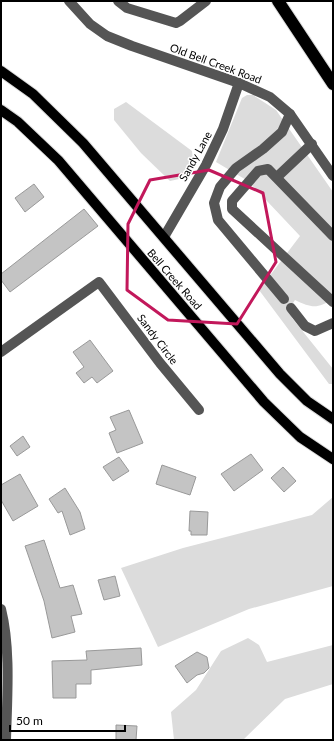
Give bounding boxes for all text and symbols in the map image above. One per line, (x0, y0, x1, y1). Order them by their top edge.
street label: Old Bell Creek Road (168, 40, 264, 86)
street label: Sandy Lane (176, 129, 214, 183)
street label: Bell Creek Road (145, 246, 205, 312)
street label: Sandy Circle (135, 311, 181, 367)
scale bar (10, 707, 125, 733)
text: 50 m (16, 713, 43, 728)

